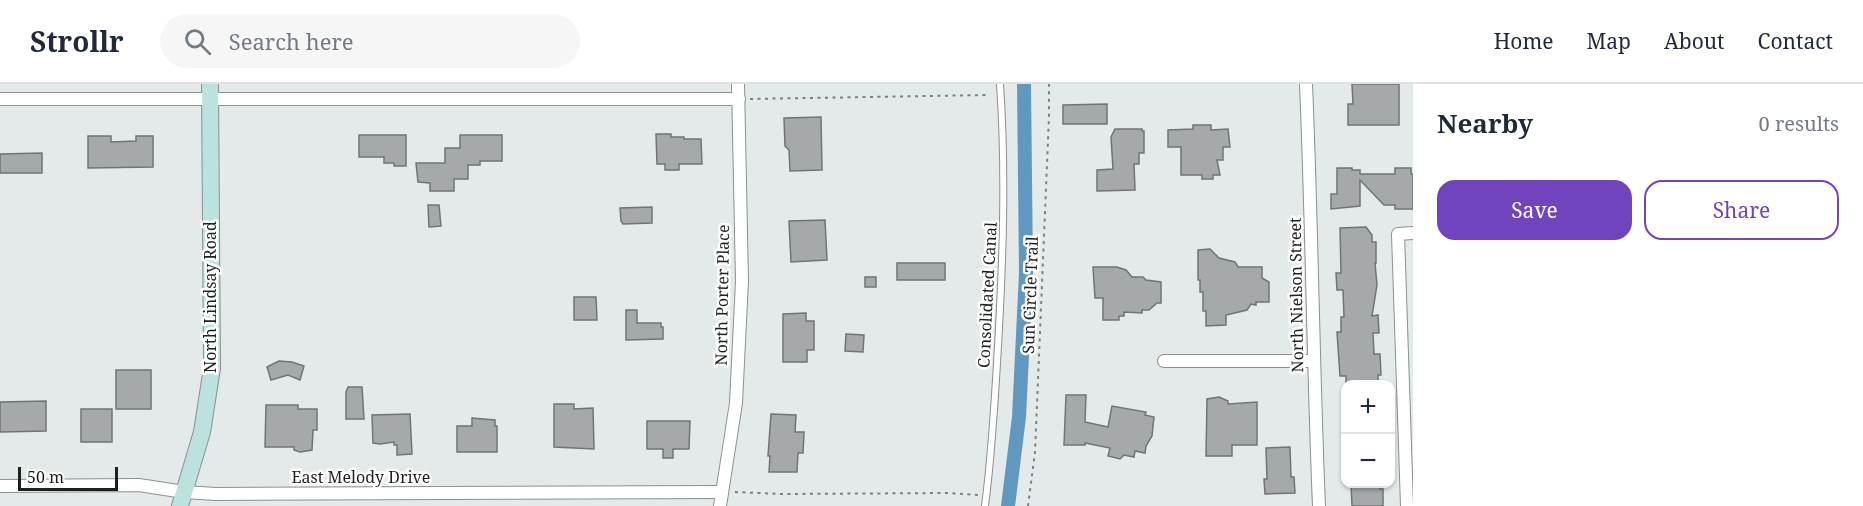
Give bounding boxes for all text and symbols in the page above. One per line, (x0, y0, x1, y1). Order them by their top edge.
search box (160, 14, 580, 68)
text: Strollr (30, 22, 124, 60)
icon: search (181, 25, 214, 58)
text: Search here (229, 26, 354, 56)
text: Home (1494, 27, 1554, 55)
text: Map (1587, 27, 1631, 55)
text: About (1664, 27, 1725, 55)
text: Contact (1758, 27, 1833, 55)
text: Nearby (1437, 105, 1533, 141)
text: 0 results (1759, 110, 1839, 137)
button: Save (1437, 180, 1632, 240)
button: Share (1644, 180, 1839, 240)
street label: North Nielson Street (1284, 217, 1308, 373)
street label: North Lindsay Road (199, 221, 221, 373)
street label: Consolidated Canal (972, 221, 1002, 368)
street label: North Porter Place (710, 224, 734, 366)
street label: Sun Circle Trail (1017, 236, 1043, 354)
map controls (1341, 380, 1395, 488)
button: + (1341, 380, 1395, 434)
button: − (1341, 434, 1395, 488)
scale bar (18, 464, 118, 492)
text: 50 m (27, 466, 64, 488)
street label: East Melody Drive (292, 466, 430, 488)

